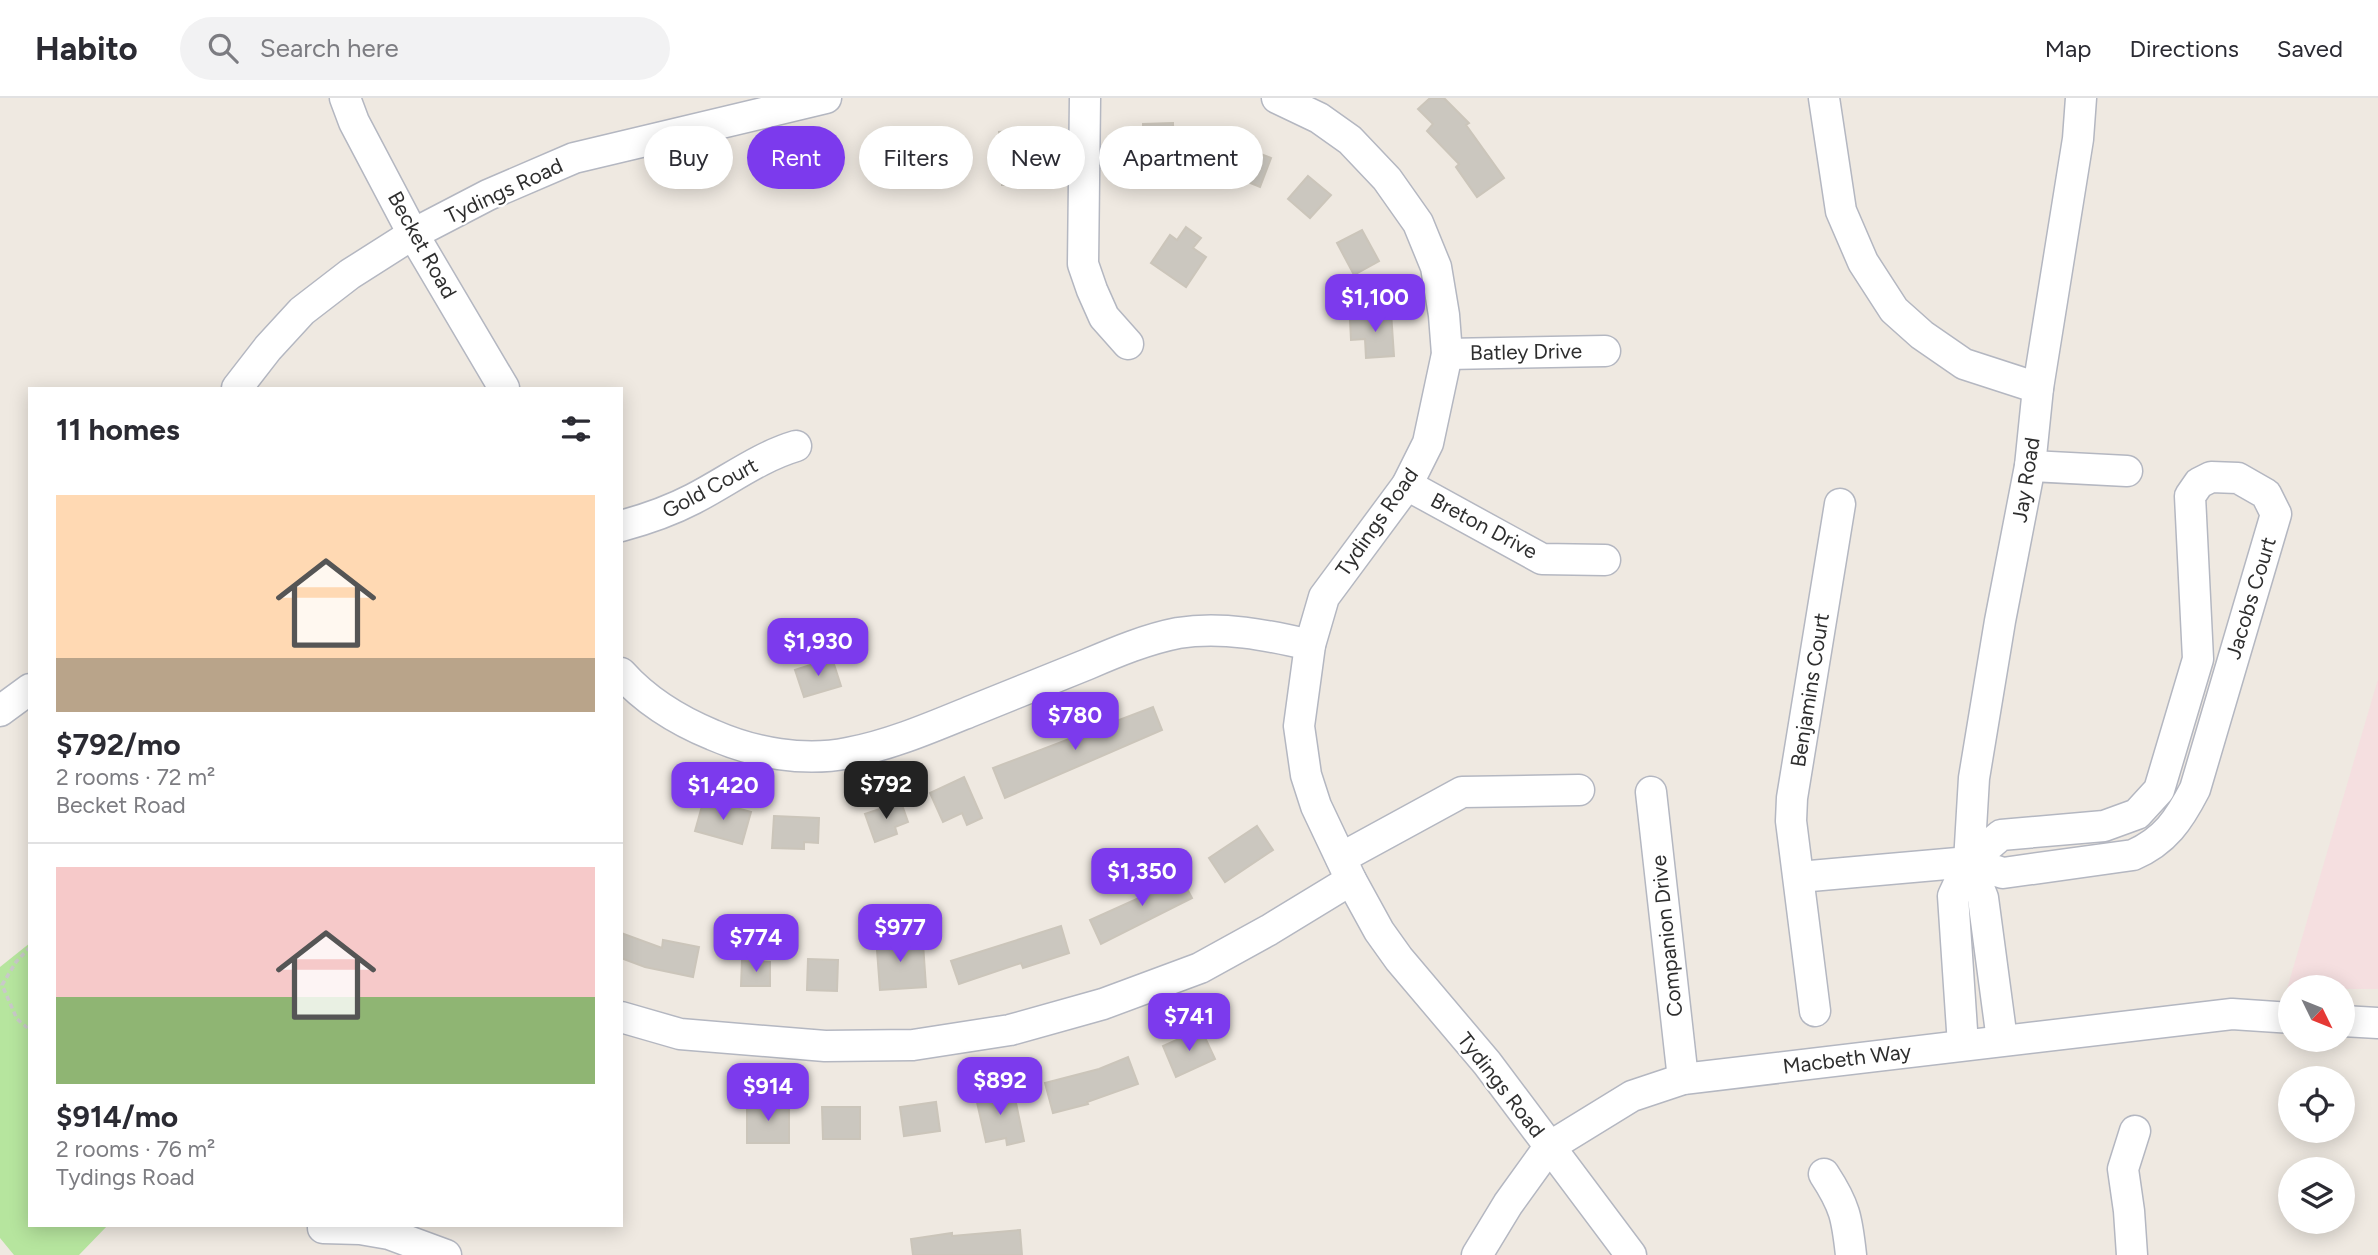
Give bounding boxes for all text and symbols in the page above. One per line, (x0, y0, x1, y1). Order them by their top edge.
search box (180, 17, 670, 80)
text: Habito (35, 29, 138, 68)
icon: search (204, 29, 242, 67)
text: Search here (260, 32, 399, 64)
text: Map (2045, 34, 2091, 63)
text: Directions (2129, 34, 2239, 63)
text: Saved (2277, 34, 2343, 63)
chip: Buy (644, 126, 733, 189)
chip: Rent (747, 126, 845, 189)
chip: Filters (859, 126, 973, 189)
chip: New (987, 126, 1085, 189)
chip: Apartment (1099, 126, 1263, 189)
street label: Tydings Road (441, 152, 566, 229)
street label: Becket Road (383, 187, 462, 303)
pin: $1,100 (1318, 274, 1432, 334)
text: $1,100 (1341, 283, 1409, 311)
street label: Batley Drive (1470, 338, 1582, 365)
icon: filters (557, 410, 595, 448)
text: 11 homes (56, 411, 180, 448)
street label: Jay Road (2006, 436, 2045, 524)
street label: Gold Court (658, 452, 762, 523)
street label: Tydings Road (1330, 463, 1423, 581)
street label: Breton Drive (1427, 487, 1542, 564)
street label: Jacobs Court (2220, 534, 2281, 662)
icon: home (263, 540, 389, 666)
street label: Benjamins Court (1785, 611, 1834, 769)
pin: $1,930 (761, 618, 875, 678)
text: $1,930 (783, 627, 853, 655)
pin: $780 (1034, 692, 1116, 752)
text: $780 (1048, 701, 1102, 729)
text: $792/mo (56, 726, 181, 763)
pin: $1,420 (666, 762, 780, 822)
pin: $792 (845, 762, 927, 821)
text: 2 rooms · 72 m² (56, 763, 215, 791)
text: $792 (860, 770, 912, 798)
text: $1,420 (687, 771, 759, 799)
text: Becket Road (56, 791, 186, 819)
pin: $1,350 (1085, 848, 1199, 908)
street label: Companion Drive (1646, 854, 1687, 1018)
text: $1,350 (1107, 857, 1177, 885)
pin: $977 (859, 904, 941, 964)
icon: home (263, 912, 389, 1038)
text: $977 (874, 913, 926, 941)
pin: $774 (715, 914, 797, 974)
text: $774 (730, 923, 782, 951)
north arrow (2278, 975, 2356, 1052)
map controls (2278, 975, 2355, 1234)
pin: $741 (1148, 993, 1230, 1053)
text: $741 (1164, 1002, 1214, 1030)
street label: Tydings Road (1453, 1027, 1550, 1142)
street label: Macbeth Way (1781, 1038, 1913, 1079)
pin: $892 (959, 1058, 1041, 1117)
pin: $914 (727, 1063, 809, 1123)
text: $892 (973, 1066, 1027, 1094)
button: locate (2278, 1066, 2355, 1143)
text: $914 (743, 1072, 793, 1100)
text: $914/mo (56, 1098, 178, 1135)
text: 2 rooms · 76 m² (56, 1135, 215, 1163)
button: layers (2278, 1157, 2355, 1234)
text: Tydings Road (56, 1163, 195, 1191)

